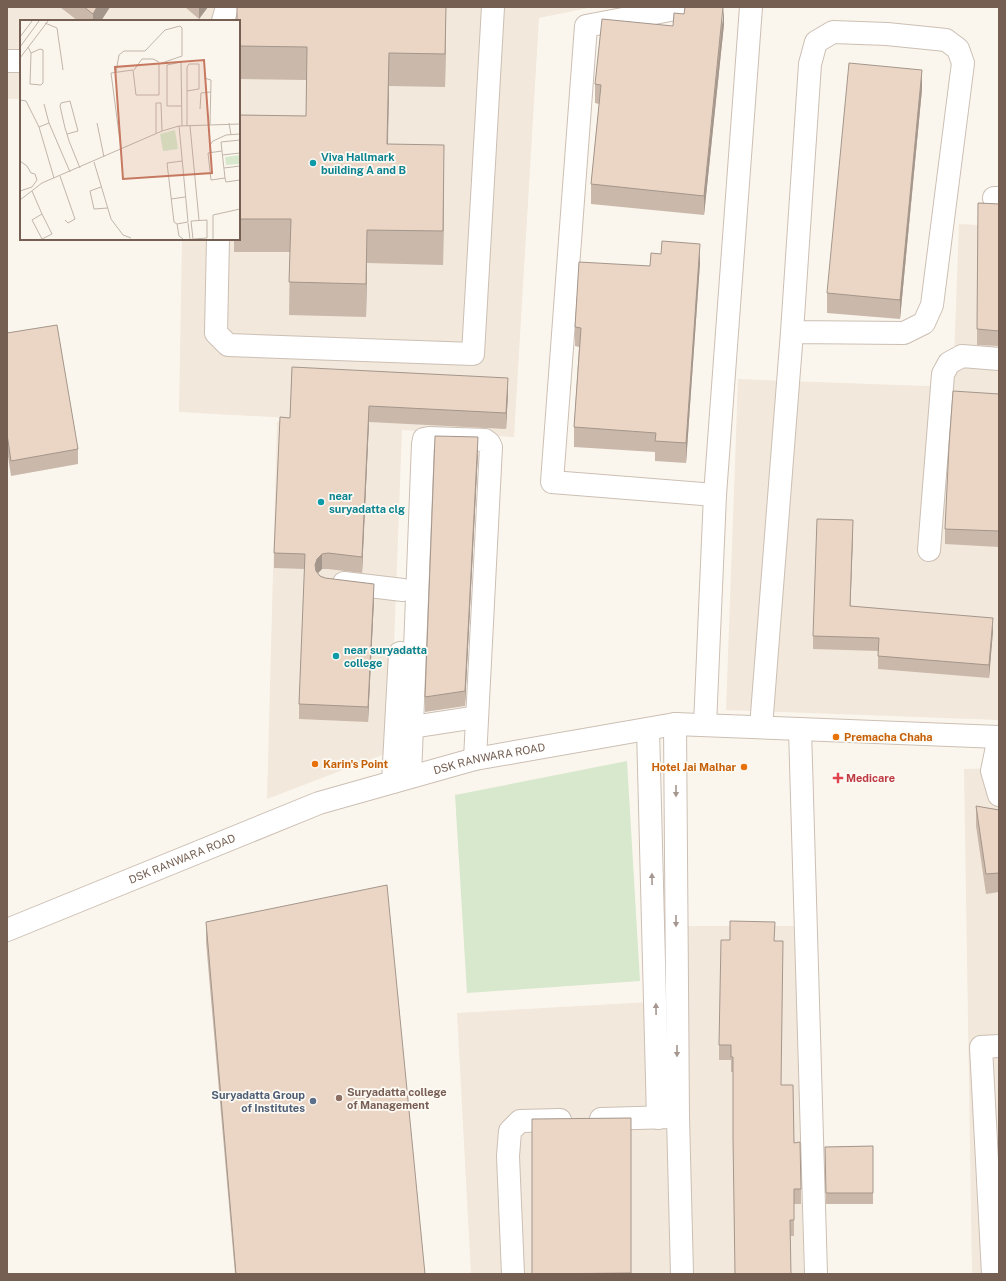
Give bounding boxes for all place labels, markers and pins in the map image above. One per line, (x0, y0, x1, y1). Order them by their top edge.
place label: Viva Hallmark building A and B (321, 151, 407, 176)
marker: Viva Hallmark building A and B (308, 158, 318, 168)
place label: near suryadatta clg (329, 490, 405, 515)
marker: near suryadatta clg (316, 497, 326, 507)
place label: near suryadatta college (344, 644, 427, 669)
marker: near suryadatta college (331, 651, 341, 661)
place label: Premacha Chaha (844, 731, 933, 743)
marker: Premacha Chaha (831, 732, 841, 742)
place label: Karin's Point (323, 758, 388, 770)
marker: Karin's Point (310, 759, 320, 769)
place label: Hotel Jai Malhar (652, 761, 736, 773)
marker: Hotel Jai Malhar (739, 762, 749, 772)
place label: Medicare (846, 772, 895, 784)
marker: Medicare (833, 773, 843, 783)
place label: Suryadatta college of Management (347, 1086, 447, 1111)
place label: Suryadatta Group of Institutes (211, 1089, 305, 1114)
marker: Suryadatta college of Management (334, 1093, 344, 1103)
marker: Suryadatta Group of Institutes (308, 1096, 318, 1106)

